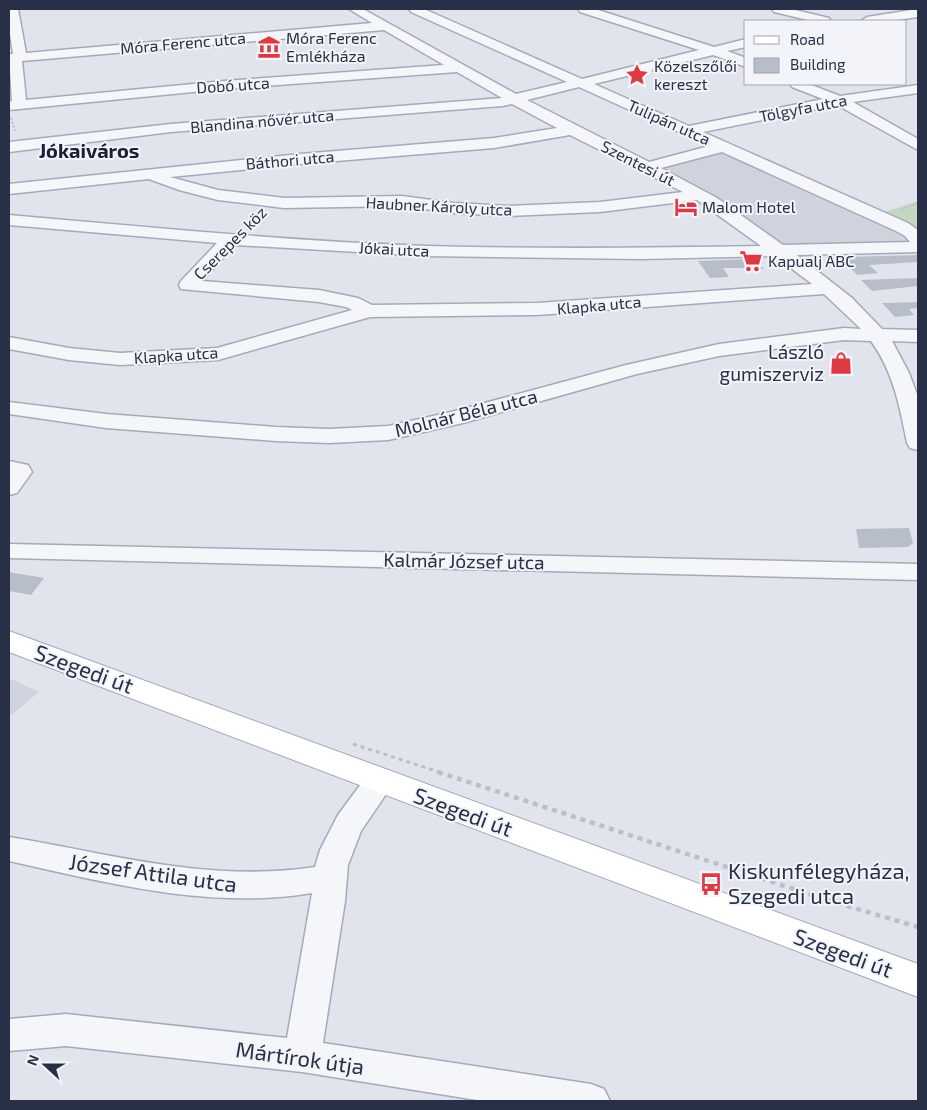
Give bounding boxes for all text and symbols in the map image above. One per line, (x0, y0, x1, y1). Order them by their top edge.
legend (744, 20, 907, 85)
street label: Móra Ferenc utca (119, 28, 247, 57)
place label: Móra Ferenc Emlékháza (286, 28, 377, 65)
text: Road (790, 30, 825, 48)
museum icon: Móra Ferenc Emlékháza (256, 34, 282, 60)
text: Building (790, 55, 846, 73)
place label: Közelszőlői kereszt (654, 56, 737, 93)
place icon: Közelszőlői kereszt (624, 62, 650, 88)
street label: Dobó utca (196, 72, 270, 97)
street label: Tölgyfa utca (757, 90, 848, 125)
street label: Tulipán utca (625, 95, 713, 148)
street label: Blandina nővér utca (189, 105, 335, 136)
street label: Szentesi út (598, 136, 678, 189)
district label: Jókaiváros (39, 138, 139, 162)
street label: Báthori utca (245, 146, 335, 173)
street label: Haubner Károly utca (365, 192, 513, 219)
hotel icon: Malom Hotel (673, 194, 699, 220)
place label: Malom Hotel (702, 197, 796, 216)
street label: Cserepes köz (189, 202, 270, 283)
street label: Jókai utca (358, 237, 430, 260)
supermarket icon: Kapualj ABC (738, 248, 764, 274)
place label: Kapualj ABC (768, 251, 854, 271)
street label: Klapka utca (556, 291, 642, 318)
place label: László gumiszerviz (720, 340, 824, 385)
street label: Klapka utca (133, 342, 219, 367)
shop icon: László gumiszerviz (828, 350, 854, 376)
street label: Molnár Béla utca (392, 384, 540, 441)
street label: Kalmár József utca (383, 548, 545, 573)
street label: Szegedi út (31, 638, 137, 698)
street label: Szegedi út (410, 781, 516, 841)
street label: József Attila utca (67, 847, 239, 897)
place label: Kiskunfélegyháza, Szegedi utca (728, 857, 910, 908)
bus stop icon: Kiskunfélegyháza, Szegedi utca (698, 871, 724, 897)
street label: Szegedi út (790, 922, 896, 982)
street label: Mártírok útja (234, 1035, 366, 1080)
north arrow (20, 1040, 70, 1090)
text: N (23, 1052, 42, 1068)

